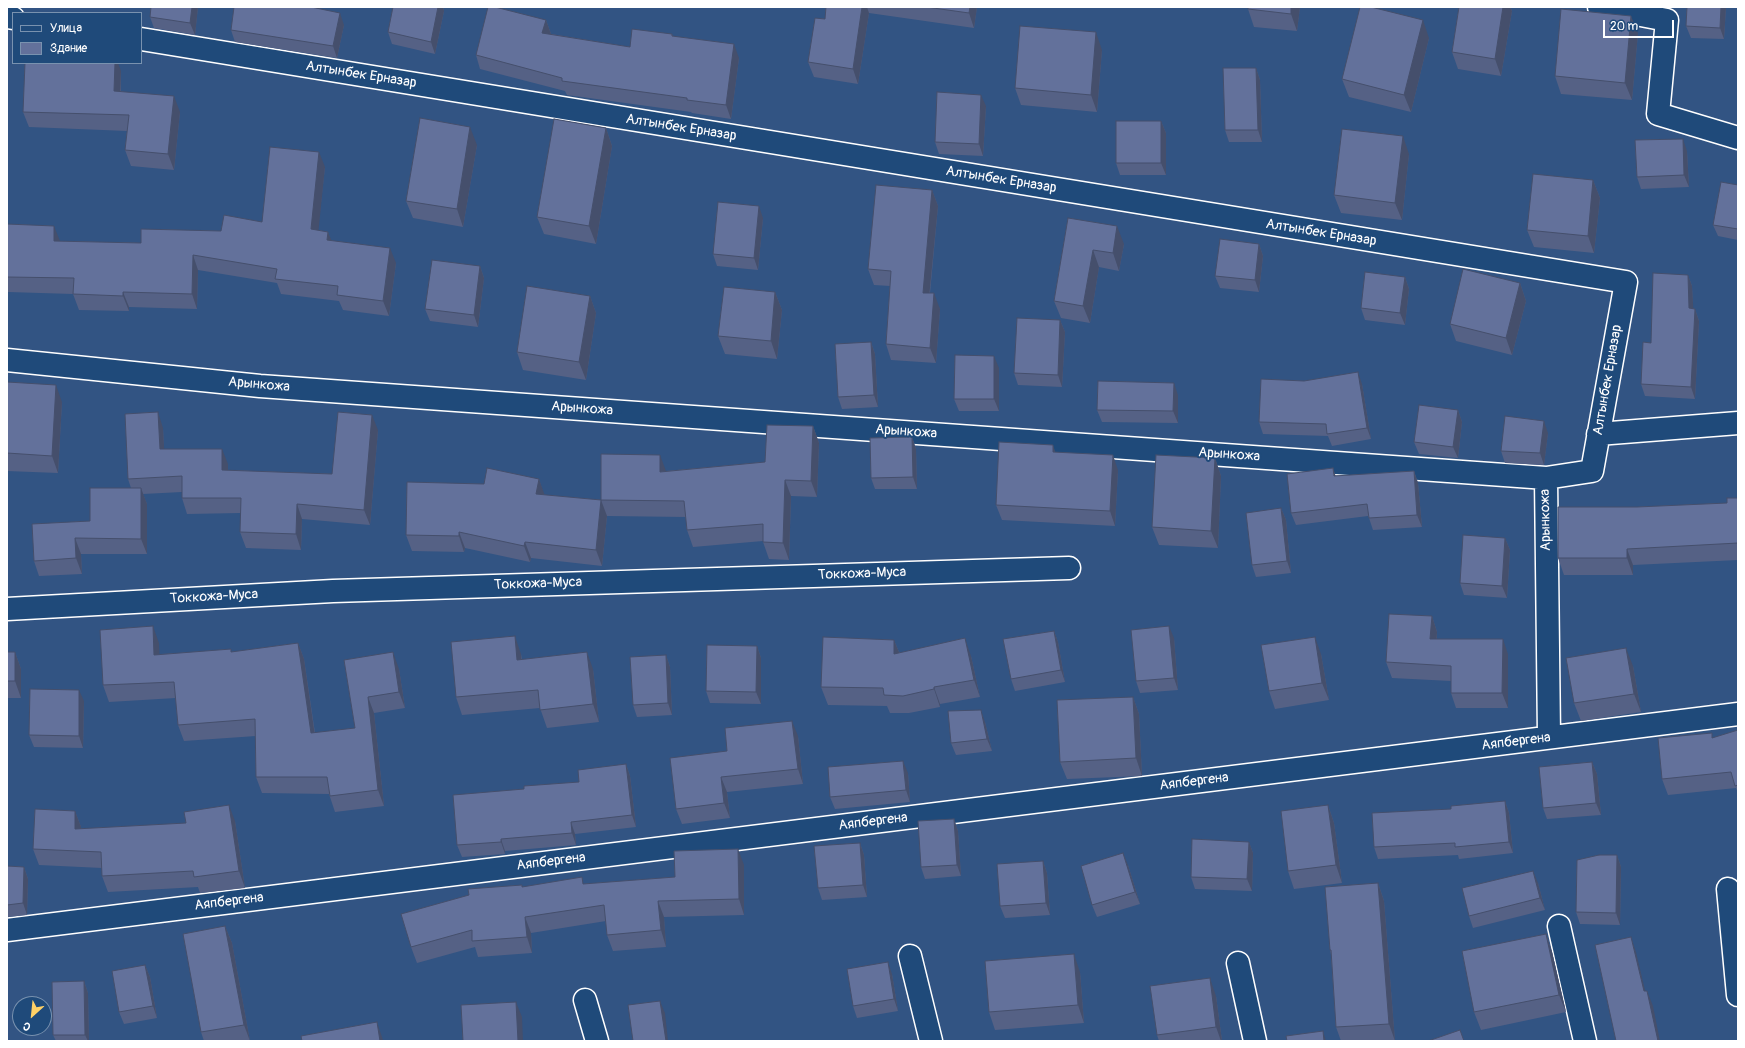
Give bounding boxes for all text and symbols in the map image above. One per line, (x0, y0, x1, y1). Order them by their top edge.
legend (12, 12, 142, 64)
scale bar (1605, 12, 1676, 38)
text: 20 m (1610, 19, 1638, 34)
text: Улица (50, 21, 82, 36)
text: Здание (50, 41, 87, 56)
street label: Алтынбек Ерназар (304, 58, 418, 92)
street label: Алтынбек Ерназар (624, 111, 738, 145)
street label: Алтынбек Ерназар (944, 163, 1058, 197)
street label: Алтынбек Ерназар (1264, 216, 1378, 250)
street label: Алтынбек Ерназар (1590, 323, 1626, 437)
street label: Арынкожа (227, 374, 291, 396)
street label: Арынкожа (551, 398, 613, 420)
street label: Арынкожа (875, 421, 937, 443)
street label: Арынкожа (1198, 444, 1260, 466)
street label: Арынкожа (1537, 489, 1555, 551)
street label: Токкожа-Муса (818, 564, 906, 584)
street label: Токкожа-Муса (494, 574, 582, 594)
street label: Токкожа-Муса (169, 586, 259, 608)
street label: Аяпбергена (1480, 729, 1552, 755)
street label: Аяпбергена (1158, 769, 1230, 795)
street label: Аяпбергена (837, 809, 909, 835)
street label: Аяпбергена (515, 849, 587, 875)
street label: Аяпбергена (193, 889, 265, 915)
north arrow (12, 996, 52, 1036)
text: С (21, 1019, 33, 1034)

